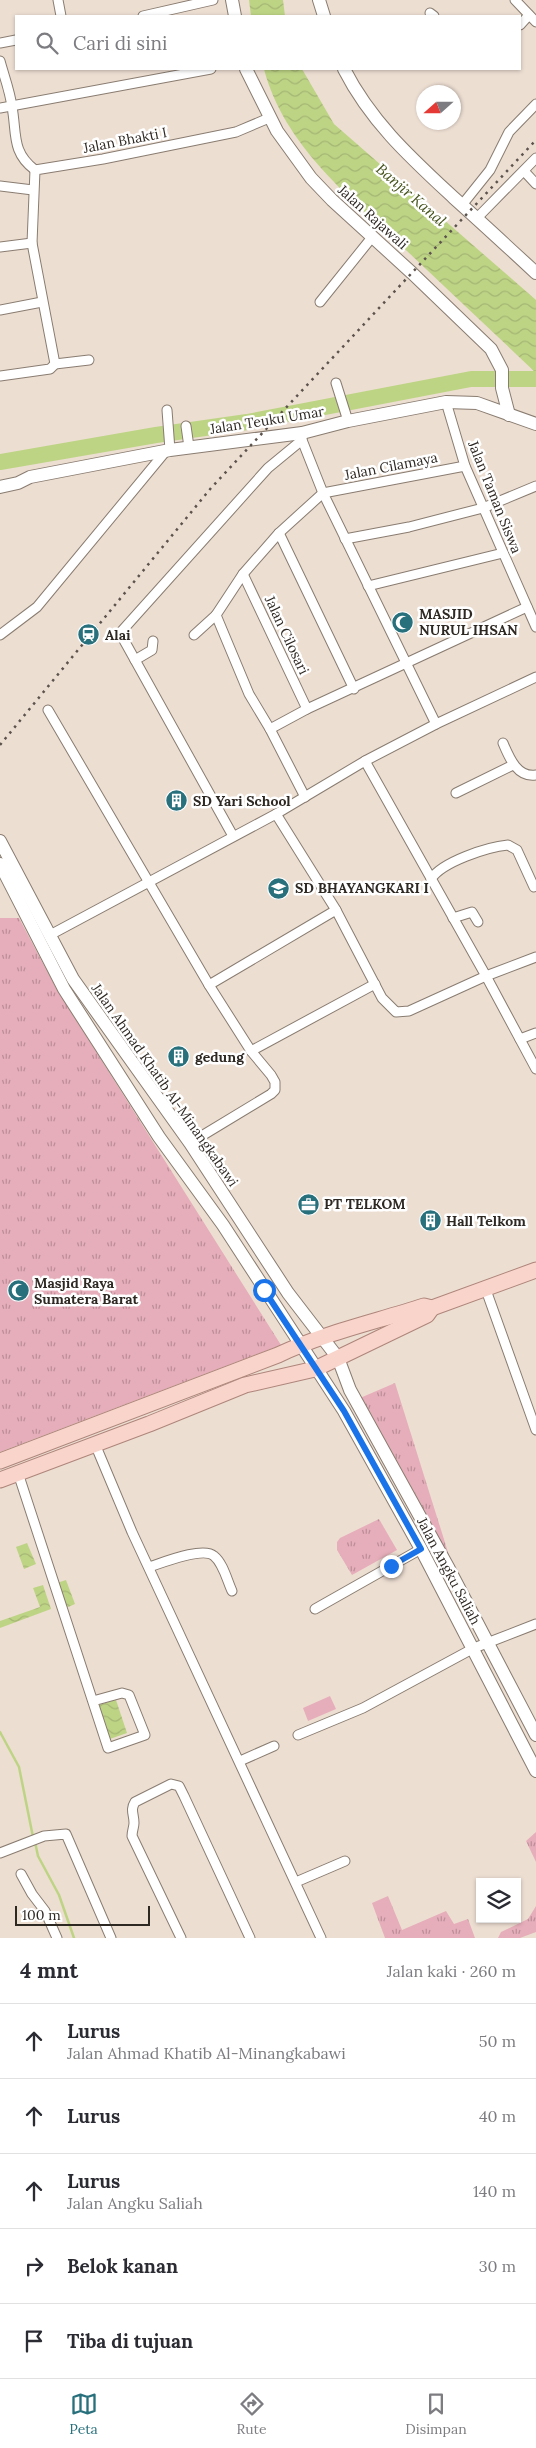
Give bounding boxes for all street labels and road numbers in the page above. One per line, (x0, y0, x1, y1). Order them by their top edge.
street label: Jalan Bhakti I (81, 123, 168, 157)
street label: Jalan Rajawali (333, 180, 412, 253)
street label: Jalan Teuku Umar (208, 402, 325, 438)
street label: Jalan Taman Siswa (464, 437, 526, 556)
street label: Jalan Cilamaya (342, 448, 439, 484)
street label: Jalan Cilosari (260, 592, 313, 677)
street label: Jalan Ahmad Khatib Al-Minangkabawi (87, 979, 242, 1190)
street label: Jalan Angku Saliah (413, 1513, 485, 1628)

